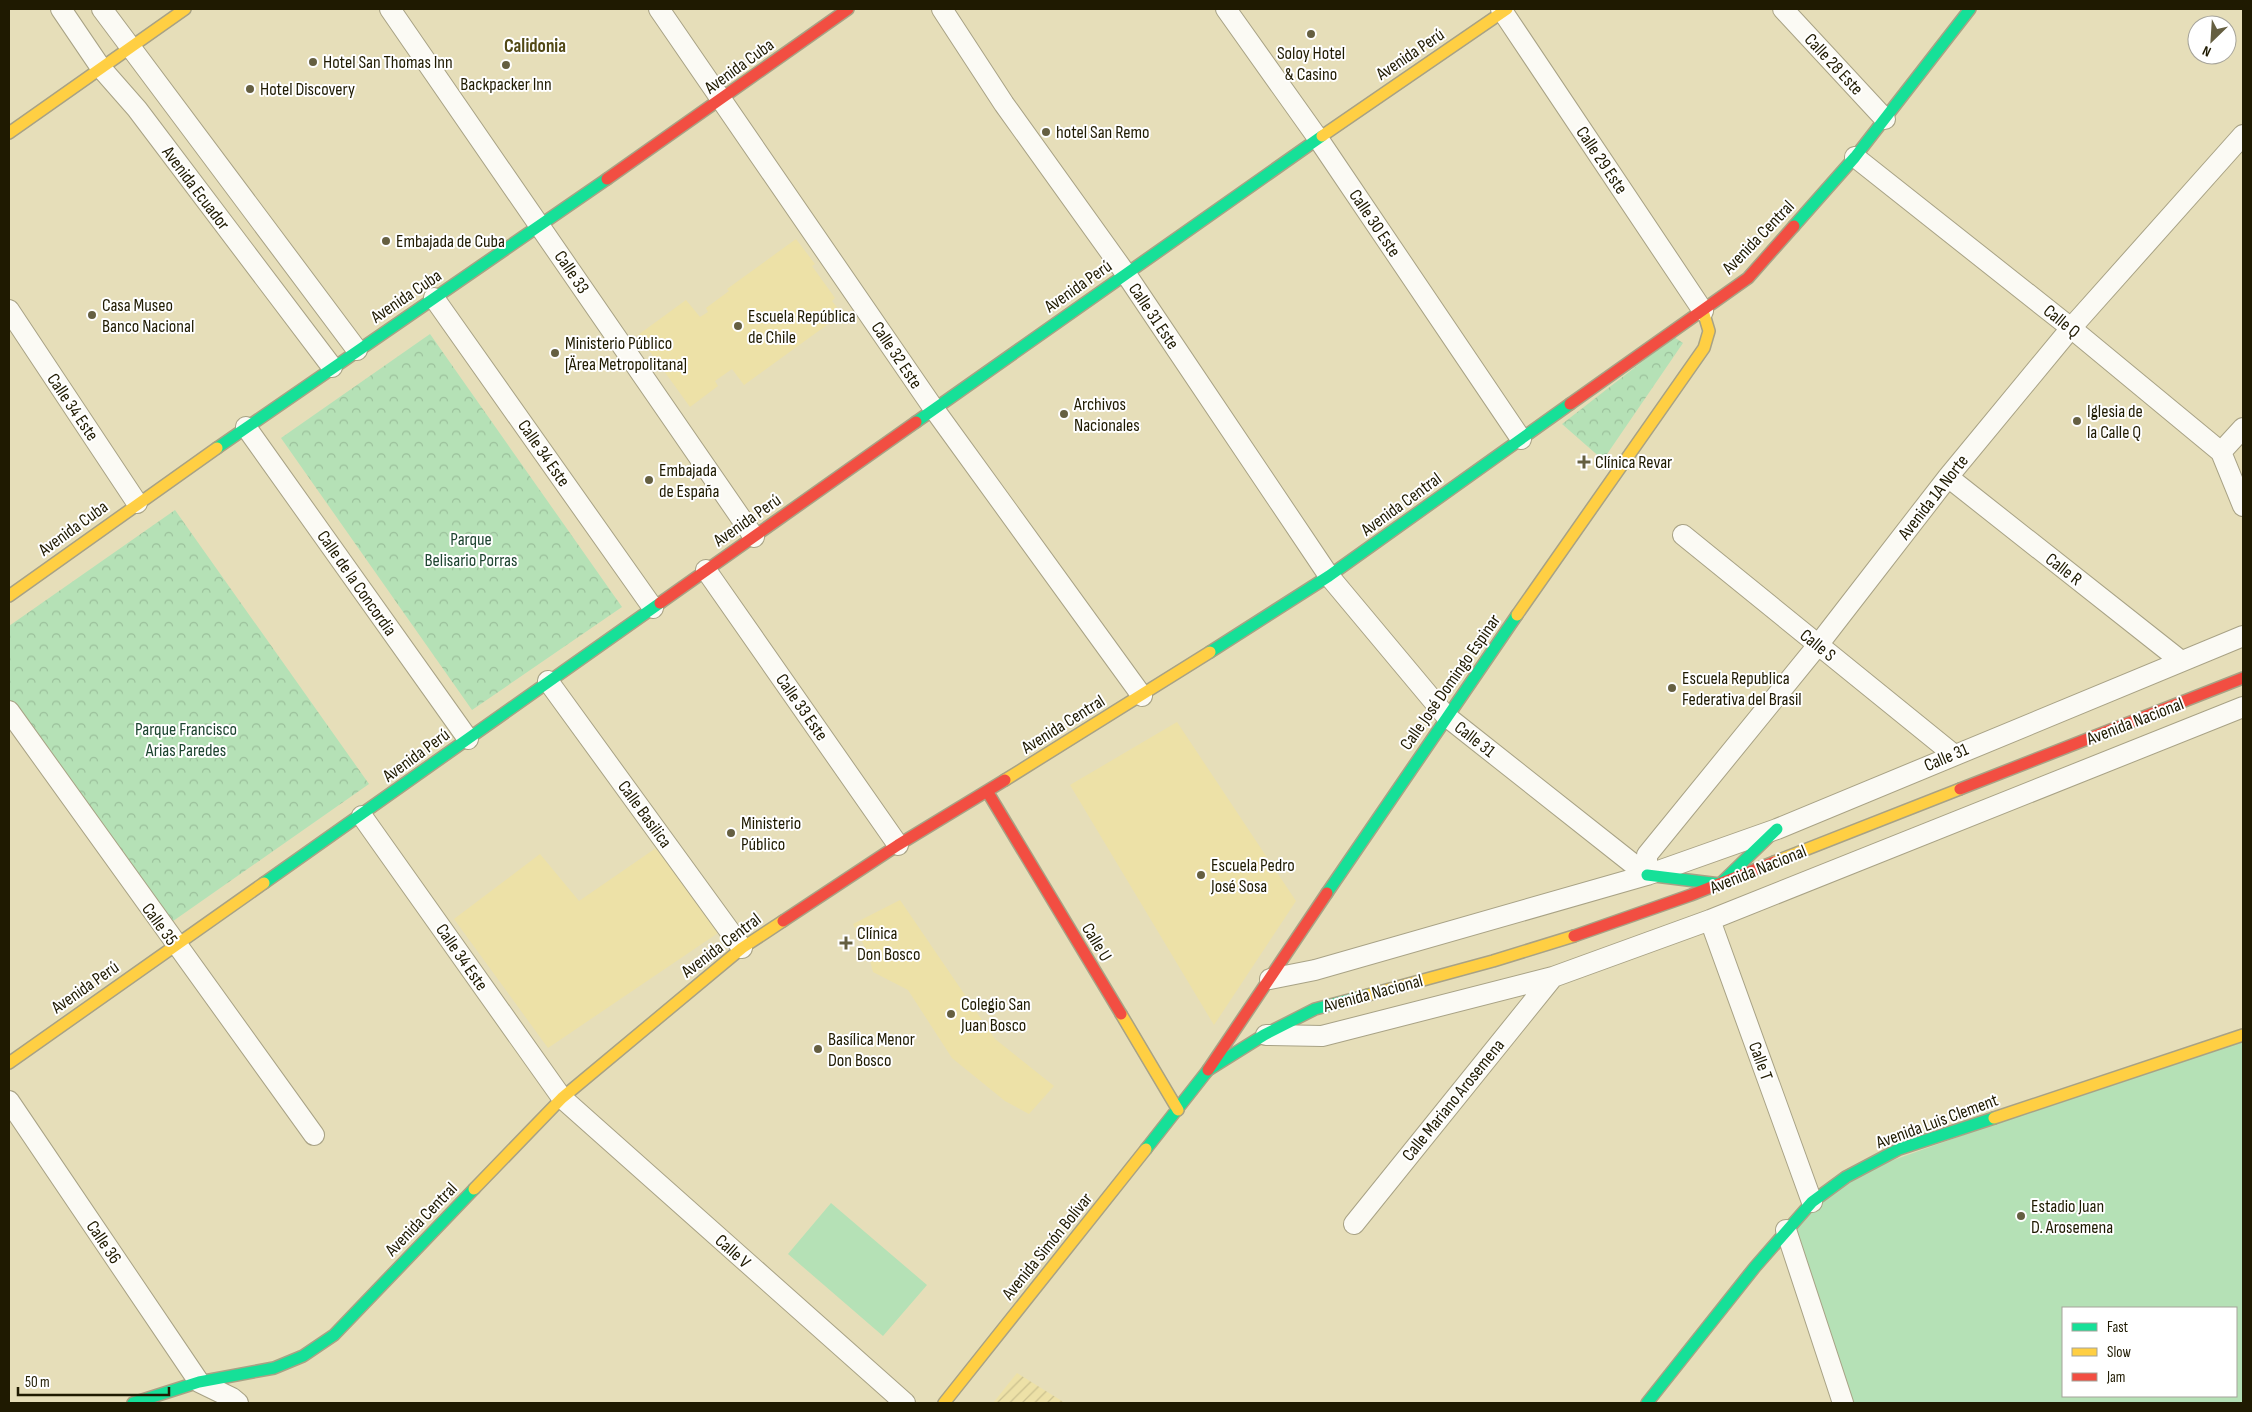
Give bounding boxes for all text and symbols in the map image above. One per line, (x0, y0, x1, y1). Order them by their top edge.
north arrow (2187, 15, 2237, 65)
street label: Avenida Perú (1371, 24, 1448, 85)
marker: Soloy Hotel & Casino (1305, 28, 1317, 40)
street label: Calle 28 Este (1800, 29, 1867, 100)
street label: Avenida Cuba (700, 34, 778, 99)
district label: Calidonia (504, 35, 566, 58)
text: N (2200, 42, 2214, 61)
place label: Soloy Hotel & Casino (1277, 43, 1345, 85)
place label: Hotel San Thomas Inn (323, 52, 453, 73)
marker: Hotel San Thomas Inn (307, 56, 319, 68)
marker: Backpacker Inn (500, 59, 512, 71)
place label: Backpacker Inn (460, 74, 552, 95)
place label: Hotel Discovery (260, 79, 355, 100)
marker: Hotel Discovery (244, 83, 256, 95)
place label: hotel San Remo (1056, 122, 1150, 143)
street label: Calle 29 Este (1571, 123, 1632, 198)
marker: hotel San Remo (1040, 126, 1052, 138)
street label: Avenida Ecuador (157, 142, 234, 234)
street label: Calle 30 Este (1344, 185, 1405, 261)
street label: Avenida Central (1717, 196, 1799, 279)
place label: Embajada de Cuba (396, 231, 505, 252)
marker: Embajada de Cuba (380, 235, 392, 247)
street label: Calle 33 (550, 247, 594, 298)
street label: Avenida Perú (1040, 256, 1116, 318)
street label: Avenida Cuba (366, 265, 446, 328)
street label: Calle 31 Este (1124, 279, 1183, 353)
place label: Casa Museo Banco Nacional (102, 295, 194, 337)
street label: Calle Q (2039, 300, 2084, 342)
place label: Escuela República de Chile (748, 306, 856, 348)
marker: Casa Museo Banco Nacional (86, 309, 98, 321)
street label: Calle 32 Este (867, 318, 927, 393)
marker: Escuela República de Chile (732, 320, 744, 332)
place label: Ministerio Público [Ärea Metropolitana] (565, 333, 687, 375)
marker: Ministerio Público [Ärea Metropolitana] (549, 347, 561, 359)
street label: Calle 34 Este (42, 370, 103, 445)
place label: Archivos Nacionales (1073, 394, 1140, 436)
place label: Iglesia de la Calle Q (2087, 401, 2143, 443)
marker: Archivos Nacionales (1058, 408, 1070, 420)
marker: Iglesia de la Calle Q (2071, 415, 2083, 427)
street label: Calle 34 Este (513, 416, 574, 491)
street label: Avenida 1A Norte (1893, 451, 1973, 545)
place label: Clínica Revar (1595, 452, 1672, 473)
marker: Clínica Revar (1577, 455, 1591, 469)
place label: Embajada de España (659, 460, 720, 502)
street label: Avenida Central (1356, 468, 1446, 541)
marker: Embajada de España (643, 474, 655, 486)
street label: Avenida Perú (709, 490, 785, 552)
street label: Avenida Cuba (34, 496, 112, 561)
street label: Calle de la Concordia (312, 527, 401, 640)
park label: Parque Belisario Porras (425, 529, 518, 571)
street label: Calle R (2041, 549, 2086, 590)
street label: Calle José Domingo Espinar (1396, 610, 1505, 754)
street label: Calle S (1796, 625, 1840, 666)
place label: Escuela Republica Federativa del Brasil (1682, 668, 1802, 710)
street label: Calle 33 Este (771, 670, 832, 745)
marker: Escuela Republica Federativa del Brasil (1666, 682, 1678, 694)
street label: Avenida Central (1017, 691, 1109, 759)
street label: Avenida Nacional (2083, 693, 2187, 750)
street label: Calle 31 (1450, 717, 1500, 762)
park label: Parque Francisco Arias Paredes (135, 719, 237, 761)
street label: Avenida Perú (378, 724, 454, 787)
street label: Calle 31 (1921, 739, 1972, 776)
street label: Calle Basilica (613, 777, 676, 852)
place label: Ministerio Público (741, 813, 801, 855)
marker: Ministerio Público (725, 827, 737, 839)
street label: Avenida Nacional (1706, 841, 1809, 899)
place label: Escuela Pedro José Sosa (1210, 855, 1295, 897)
marker: Escuela Pedro José Sosa (1195, 869, 1207, 881)
street label: Calle 35 (137, 899, 182, 949)
street label: Avenida Central (677, 909, 765, 983)
street label: Calle U (1077, 919, 1116, 965)
street label: Calle 34 Este (431, 920, 492, 995)
place label: Clínica Don Bosco (857, 923, 920, 965)
marker: Clínica Don Bosco (839, 936, 853, 950)
street label: Avenida Perú (47, 957, 123, 1019)
street label: Avenida Nacional (1320, 970, 1425, 1017)
place label: Colegio San Juan Bosco (960, 994, 1031, 1036)
marker: Colegio San Juan Bosco (945, 1008, 957, 1020)
place label: Basílica Menor Don Bosco (828, 1029, 915, 1071)
street label: Calle Mariano Arosemena (1398, 1035, 1509, 1166)
street label: Calle T (1744, 1039, 1777, 1083)
marker: Basílica Menor Don Bosco (812, 1043, 824, 1055)
street label: Avenida Luis Clement (1872, 1090, 2001, 1154)
street label: Avenida Central (380, 1178, 462, 1261)
street label: Avenida Simón Bolívar (997, 1189, 1097, 1305)
place label: Estadio Juan D. Arosemena (2031, 1196, 2113, 1238)
marker: Estadio Juan D. Arosemena (2015, 1210, 2027, 1222)
street label: Calle 36 (82, 1217, 126, 1268)
street label: Calle V (711, 1230, 755, 1273)
legend (2062, 1307, 2237, 1397)
text: Fast (2107, 1318, 2129, 1337)
text: Slow (2107, 1343, 2131, 1362)
scale bar (18, 1364, 169, 1396)
text: Jam (2106, 1368, 2125, 1387)
text: 50 m (25, 1373, 50, 1392)

